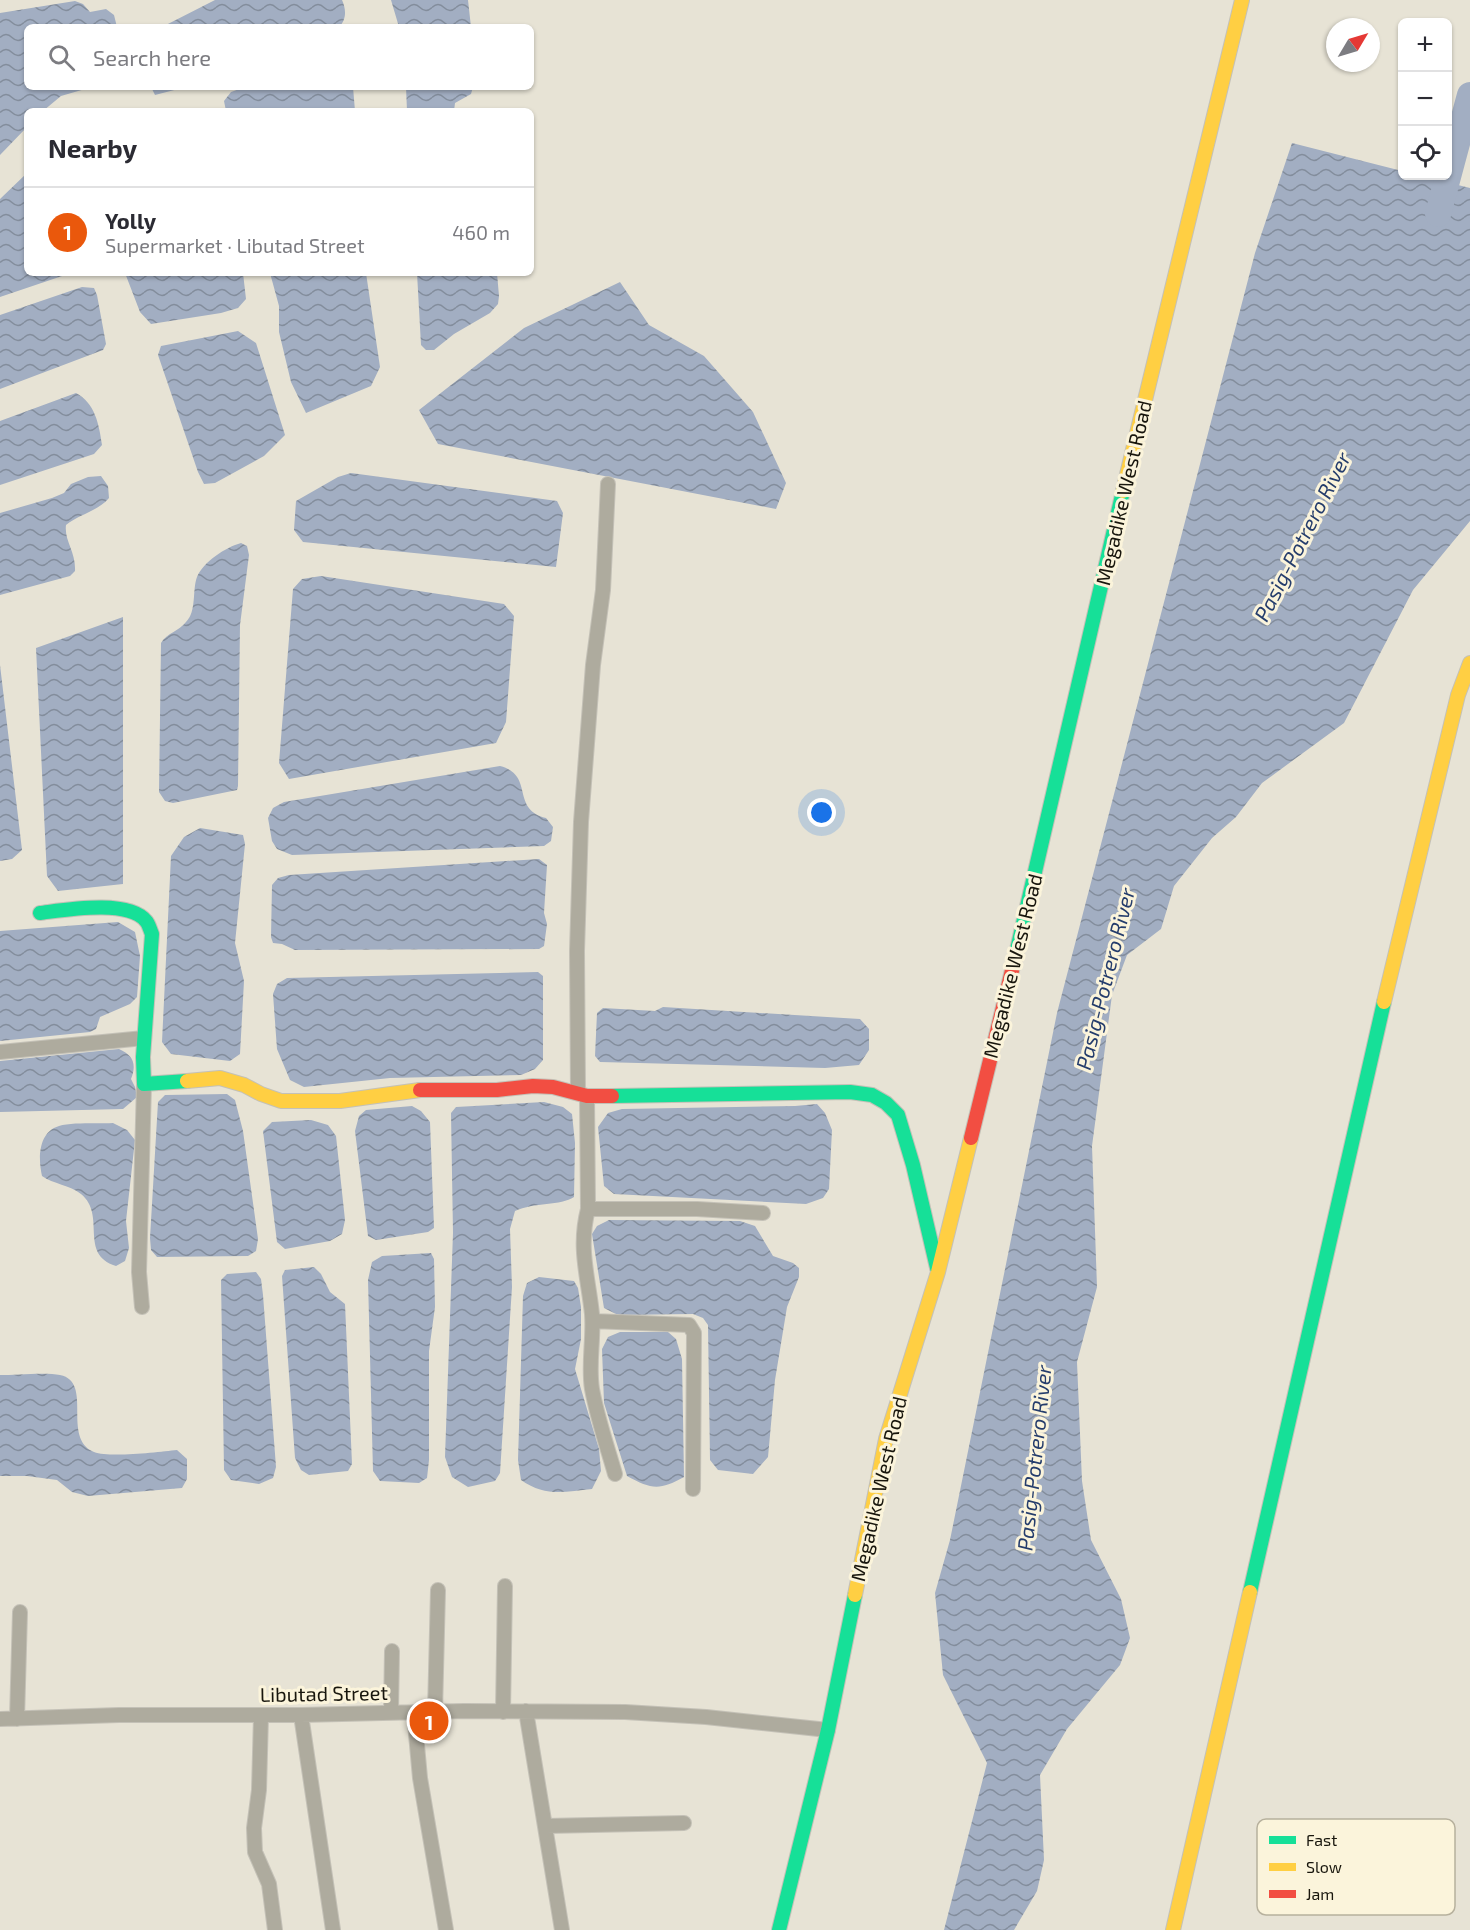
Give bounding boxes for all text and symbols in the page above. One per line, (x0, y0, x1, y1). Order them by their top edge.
north arrow (1326, 18, 1380, 72)
map controls (1398, 18, 1452, 180)
button: + (1398, 18, 1452, 72)
search box (24, 24, 534, 90)
icon: search (45, 41, 78, 74)
text: Search here (93, 44, 211, 70)
button: − (1398, 72, 1452, 126)
button: locate (1398, 126, 1452, 180)
text: Nearby (48, 132, 137, 163)
text: Yolly (105, 207, 156, 233)
text: 1 (63, 220, 72, 244)
text: 460 m (452, 220, 510, 244)
text: Supermarket · Libutad Street (105, 233, 365, 257)
street label: Megadike West Road (1090, 398, 1156, 588)
water label: Pasig-Potrero River (1248, 447, 1355, 625)
your location (807, 798, 836, 827)
street label: Megadike West Road (977, 871, 1047, 1060)
water label: Pasig-Potrero River (1070, 884, 1139, 1072)
water label: Pasig-Potrero River (1011, 1363, 1056, 1552)
street label: Megadike West Road (845, 1394, 911, 1584)
street label: Libutad Street (260, 1680, 389, 1706)
pin: 1 (410, 1698, 448, 1744)
legend (1257, 1819, 1455, 1915)
text: Fast (1306, 1830, 1337, 1849)
text: Slow (1306, 1857, 1342, 1876)
text: Jam (1306, 1884, 1334, 1903)

